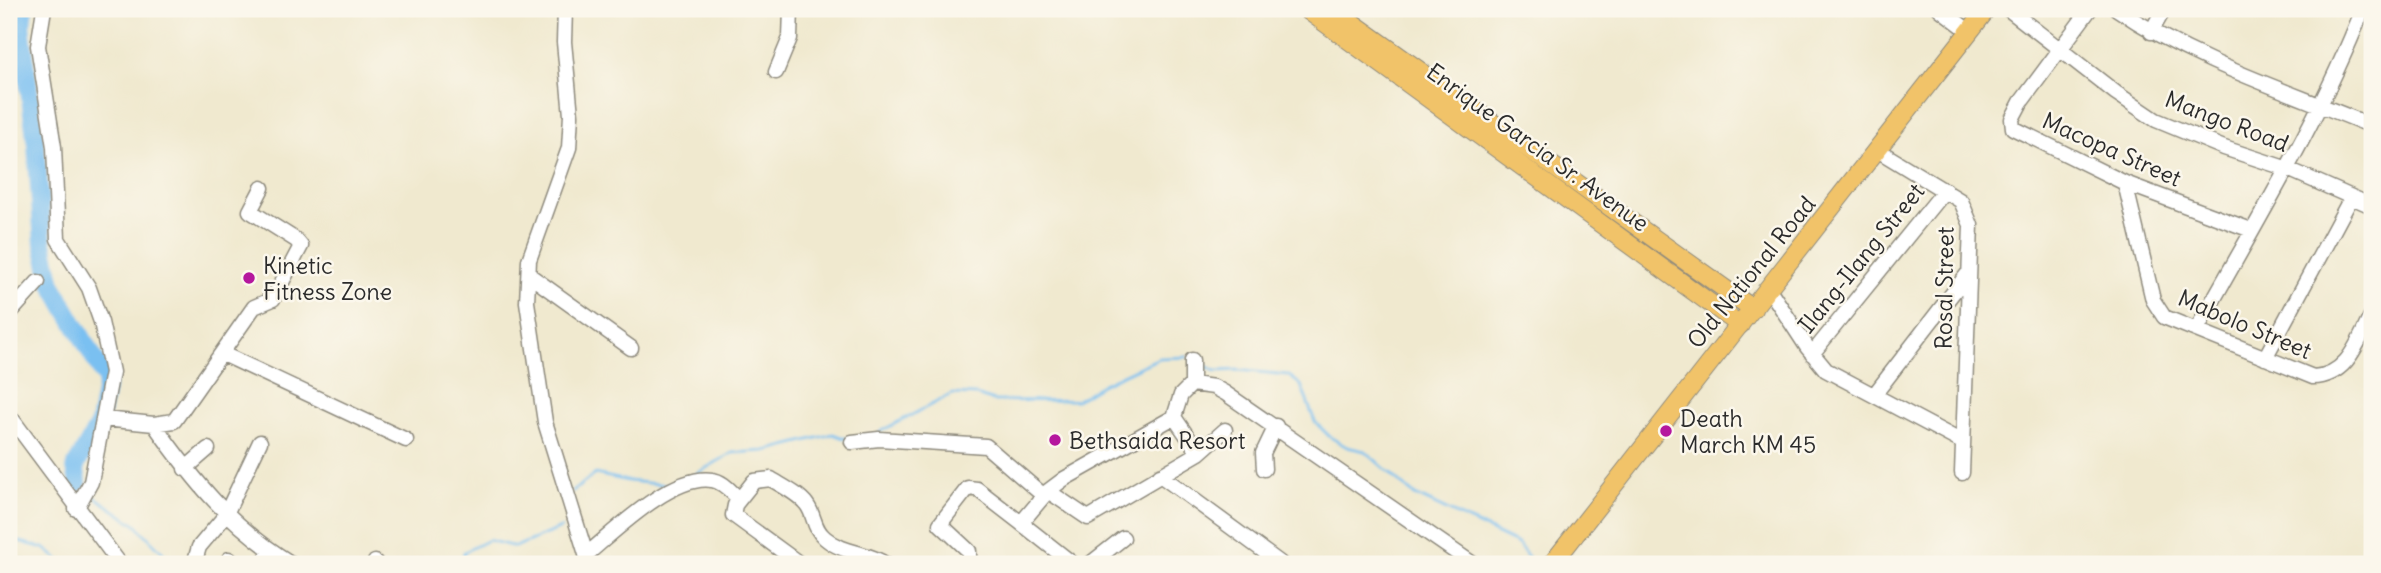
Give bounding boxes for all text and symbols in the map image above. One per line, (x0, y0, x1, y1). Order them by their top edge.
street label: Enrique Garcia Sr. Avenue (1421, 57, 1655, 237)
street label: Mango Road (2161, 84, 2293, 158)
street label: Macopa Street (2038, 105, 2186, 193)
street label: Ilang-Ilang Street (1792, 177, 1931, 339)
street label: Old National Road (1681, 190, 1821, 354)
street label: Rosal Street (1928, 226, 1960, 350)
place label: Kinetic Fitness Zone (263, 251, 392, 306)
marker: Kinetic Fitness Zone (241, 270, 257, 286)
street label: Mabolo Street (2174, 283, 2316, 365)
place label: Death March KM 45 (1680, 404, 1816, 459)
marker: Death March KM 45 (1658, 423, 1674, 439)
place label: Bethsaida Resort (1069, 426, 1246, 455)
marker: Bethsaida Resort (1047, 432, 1063, 448)

